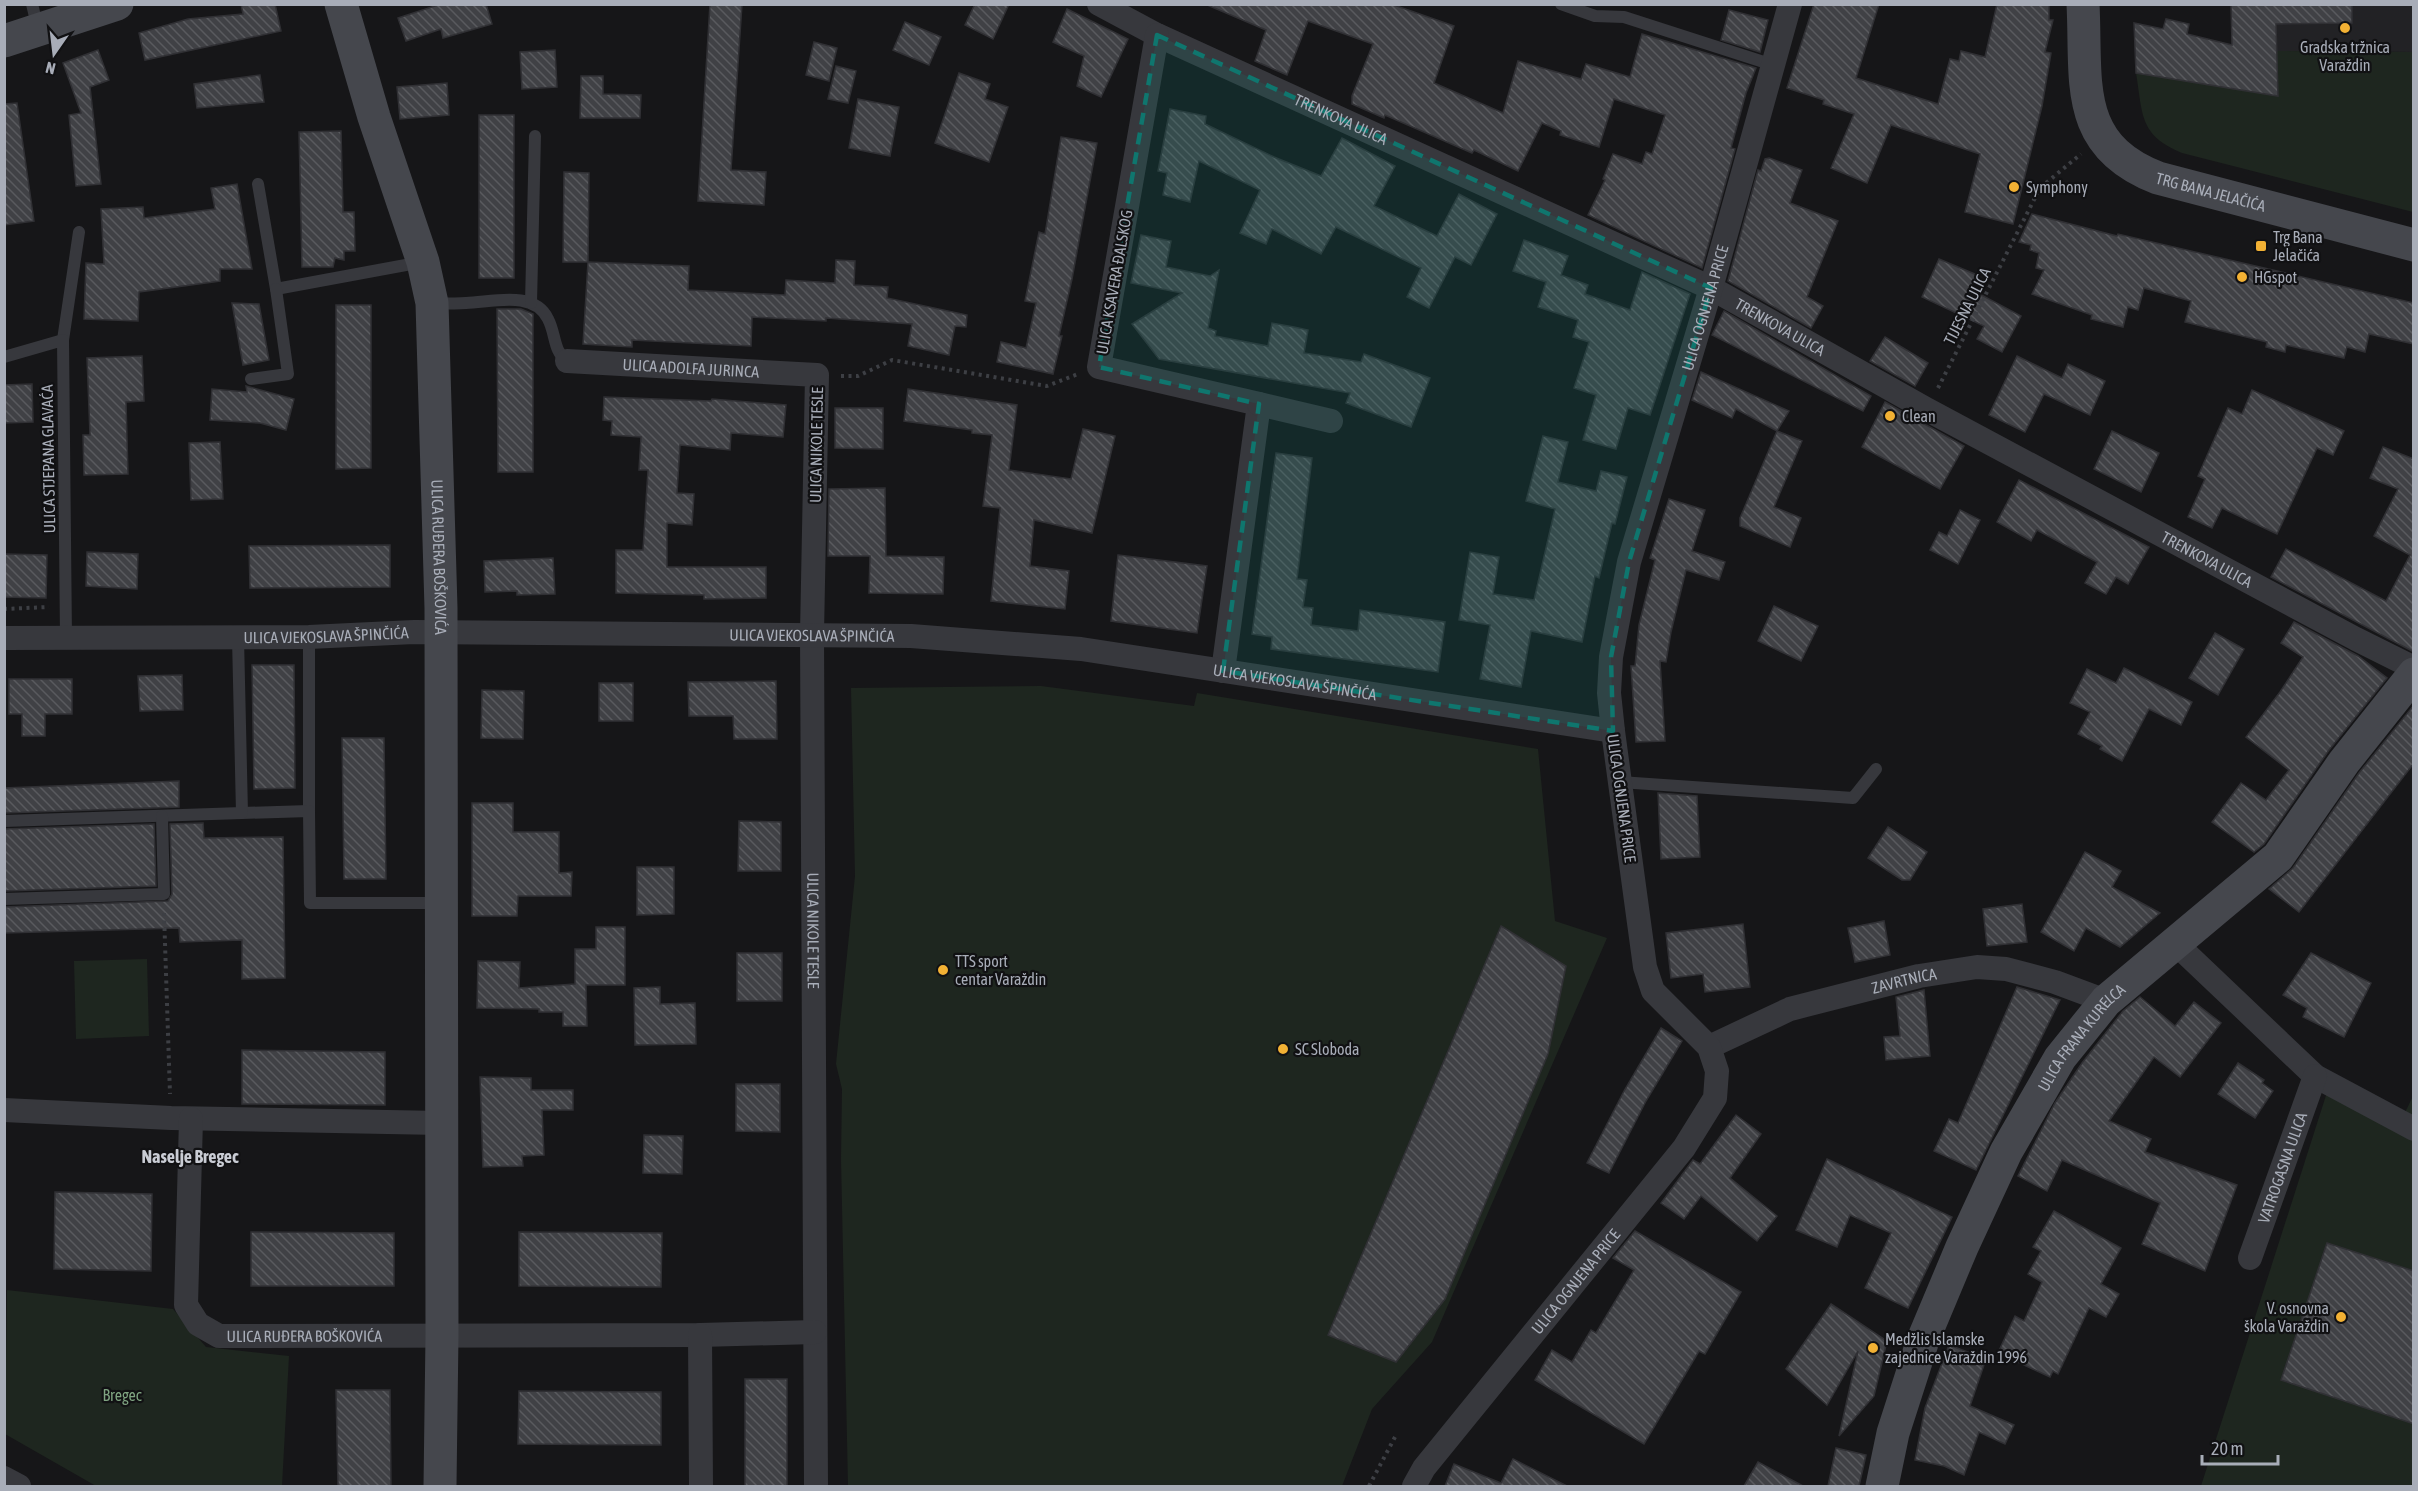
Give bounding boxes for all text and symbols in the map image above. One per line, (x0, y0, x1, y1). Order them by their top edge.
marker: Gradska tržnica Varaždin (2338, 21, 2352, 35)
north arrow (24, 24, 84, 84)
place label: Gradska tržnica Varaždin (2300, 38, 2390, 74)
text: N (44, 59, 57, 78)
street label: TRENKOVA ULICA (1292, 90, 1390, 148)
street label: TRG BANA JELAČIĆA (2154, 169, 2268, 215)
place label: Symphony (2026, 178, 2088, 197)
marker: Symphony (2007, 180, 2021, 194)
street label: ULICA KSAVERA ĐALSKOG (1092, 208, 1136, 356)
place label: Trg Bana Jelačića (2273, 228, 2323, 264)
marker: Trg Bana Jelačića (2254, 239, 2268, 253)
street label: ULICA OGNJENA PRICE (1678, 243, 1732, 373)
street label: TIJESNA ULICA (1940, 264, 1994, 348)
place label: HGspot (2254, 268, 2298, 287)
marker: HGspot (2235, 270, 2249, 284)
street label: TRENKOVA ULICA (1732, 294, 1828, 359)
street label: ULICA ADOLFA JURINCA (622, 355, 760, 381)
street label: ULICA STJEPANA GLAVAĆA (38, 384, 58, 534)
street label: ULICA NIKOLE TESLE (806, 387, 826, 503)
place label: Clean (1902, 407, 1936, 425)
marker: Clean (1883, 409, 1897, 423)
street label: ULICA RUĐERA BOŠKOVIĆA (428, 479, 450, 635)
street label: TRENKOVA ULICA (2158, 528, 2255, 591)
street label: ULICA VJEKOSLAVA ŠPINČIĆA (243, 623, 409, 646)
street label: ULICA VJEKOSLAVA ŠPINČIĆA (729, 626, 895, 645)
street label: ULICA VJEKOSLAVA ŠPINČIĆA (1212, 660, 1378, 703)
street label: ULICA OGNJENA PRICE (1604, 733, 1640, 864)
street label: ULICA NIKOLE TESLE (804, 872, 823, 989)
place label: TTS sport centar Varaždin (955, 952, 1046, 988)
marker: TTS sport centar Varaždin (936, 963, 950, 977)
street label: ZAVRTNICA (1870, 964, 1938, 997)
street label: ULICA FRANA KURELCA (2034, 980, 2129, 1094)
place label: SC Sloboda (1295, 1040, 1360, 1058)
marker: SC Sloboda (1276, 1042, 1290, 1056)
street label: VATROGASNA ULICA (2254, 1110, 2310, 1225)
district label: Naselje Bregec (141, 1146, 239, 1167)
street label: ULICA OGNJENA PRICE (1528, 1225, 1624, 1337)
place label: V. osnovna škola Varaždin (2244, 1299, 2329, 1335)
marker: V. osnovna škola Varaždin (2334, 1310, 2348, 1324)
street label: ULICA RUĐERA BOŠKOVIĆA (226, 1327, 382, 1345)
place label: Medžlis Islamske zajednice Varaždin 1996 (1885, 1330, 2027, 1367)
marker: Medžlis Islamske zajednice Varaždin 1996 (1866, 1341, 1880, 1355)
park label: Bregec (102, 1386, 142, 1405)
scale bar (2202, 1428, 2278, 1466)
text: 20 m (2211, 1438, 2243, 1459)

